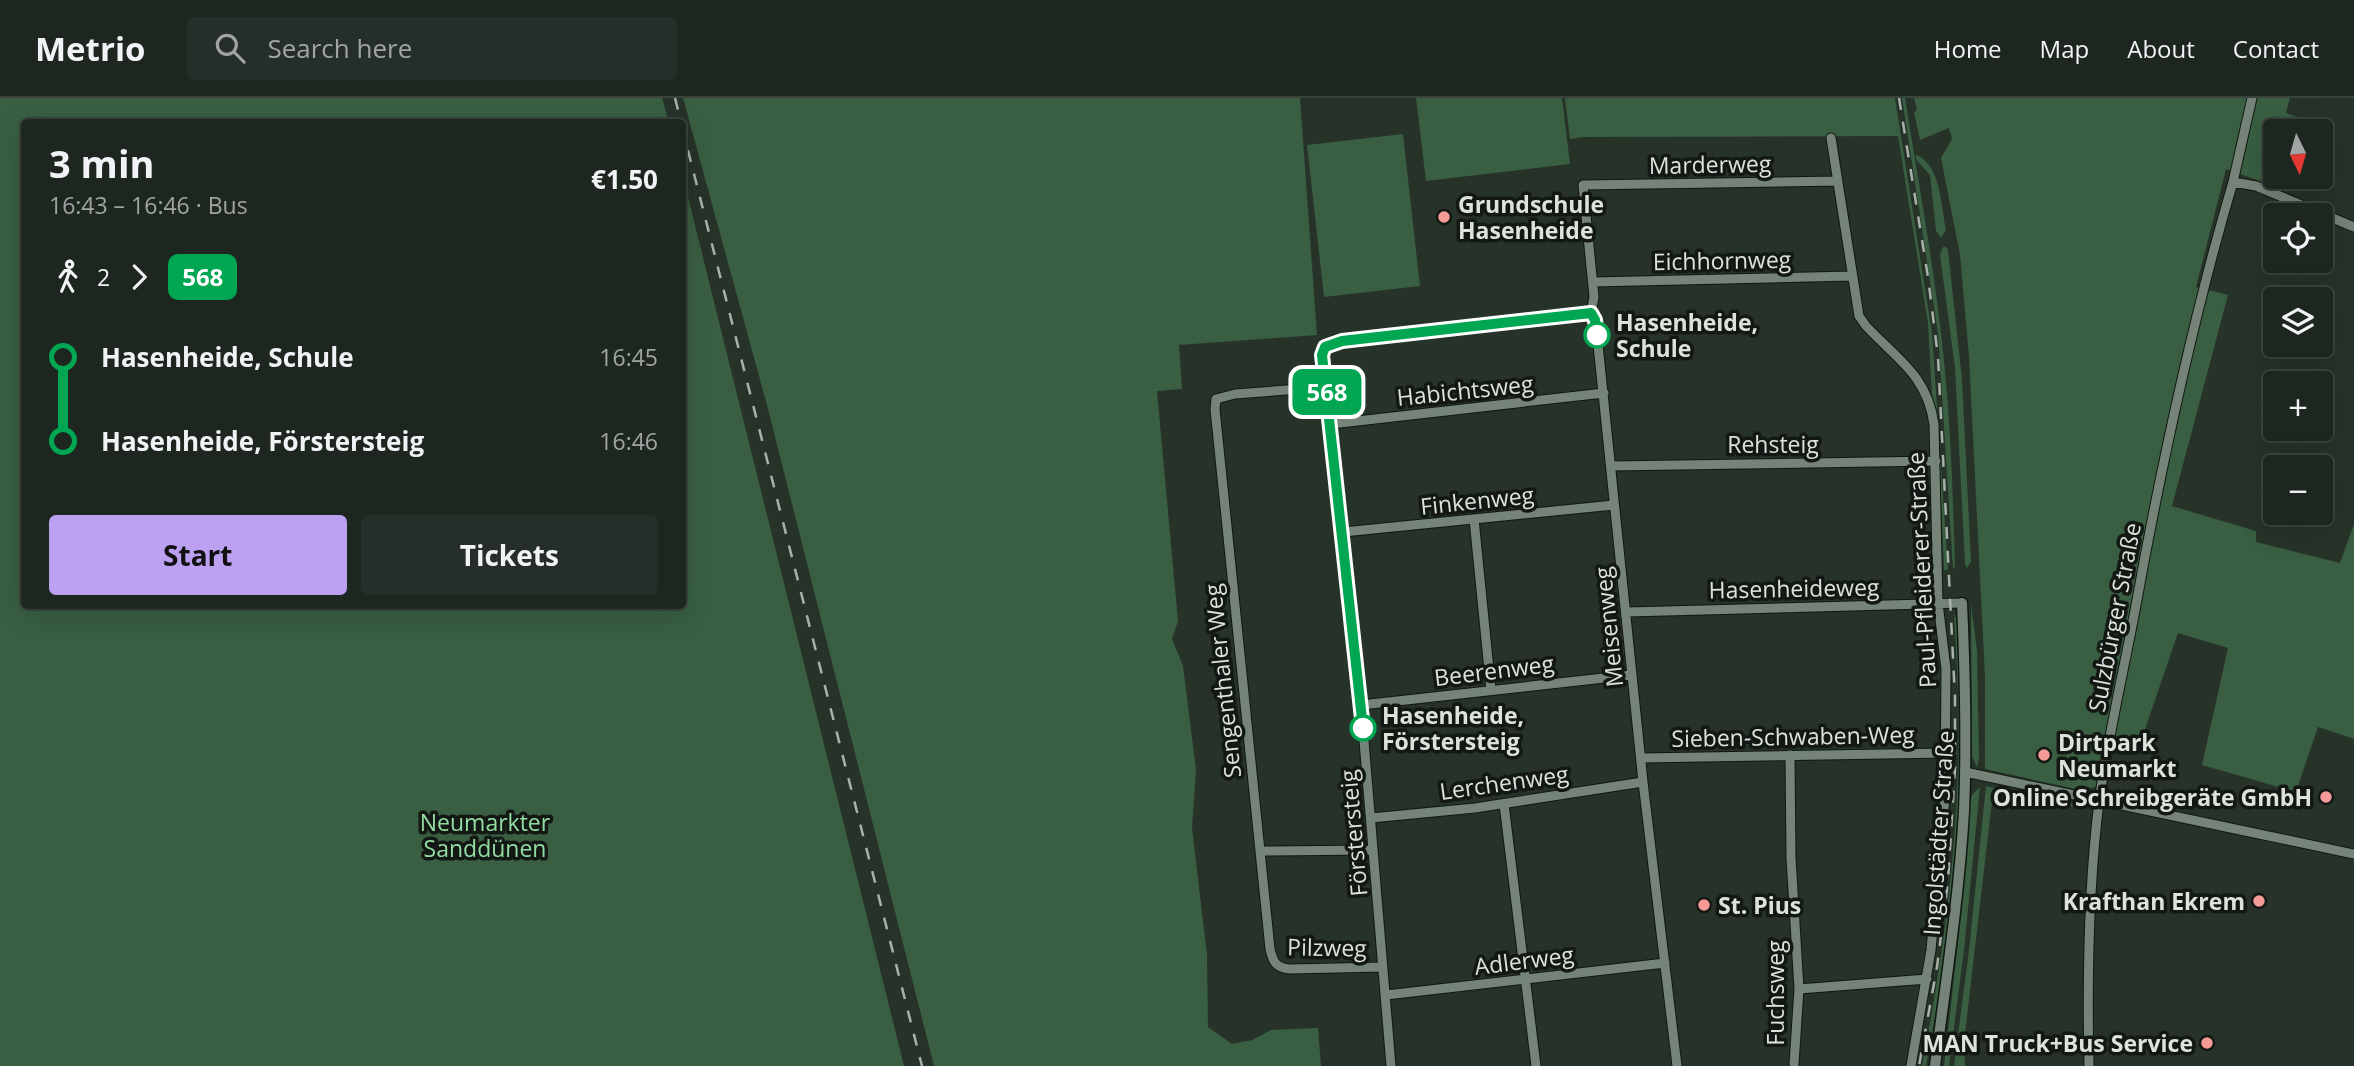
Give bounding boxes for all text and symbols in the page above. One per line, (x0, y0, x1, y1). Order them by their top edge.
search box (187, 17, 677, 80)
text: Metrio (35, 26, 145, 71)
icon: search (211, 29, 249, 67)
text: Search here (267, 30, 412, 66)
text: Home (1934, 32, 2002, 65)
text: Map (2040, 32, 2089, 65)
text: About (2127, 32, 2195, 65)
text: Contact (2233, 32, 2319, 65)
north arrow (2263, 119, 2333, 189)
map controls (2263, 119, 2333, 525)
text: 3 min (49, 137, 154, 189)
street label: Marderweg (1648, 147, 1772, 181)
text: €1.50 (591, 161, 658, 197)
place label: Grundschule Hasenheide (1458, 188, 1604, 246)
text: 16:43 – 16:46 · Bus (49, 189, 248, 221)
button: locate (2263, 203, 2333, 273)
marker: Grundschule Hasenheide (1436, 209, 1452, 225)
street label: Eichhornweg (1653, 243, 1792, 277)
icon: walk (49, 258, 87, 296)
icon: forward (120, 258, 158, 296)
text: 568 (182, 260, 223, 293)
text: 2 (97, 261, 110, 293)
button: layers (2263, 287, 2333, 357)
place label: Hasenheide, Schule (1616, 306, 1758, 364)
marker: Hasenheide, Schule (1584, 322, 1610, 348)
text: Hasenheide, Schule (101, 339, 354, 375)
text: 16:45 (599, 341, 658, 373)
street label: Habichtsweg (1395, 367, 1535, 413)
line badge: 568 (1287, 369, 1367, 415)
button: + (2263, 371, 2333, 441)
text: 568 (1306, 375, 1348, 408)
text: Hasenheide, Förstersteig (101, 423, 424, 459)
text: 16:46 (599, 425, 658, 457)
street label: Rehsteig (1727, 428, 1819, 460)
street label: Paul-Pfleiderer-Straße (1899, 451, 1943, 689)
button: − (2263, 455, 2333, 525)
street label: Finkenweg (1419, 478, 1536, 522)
button: Start (49, 515, 347, 595)
button: Tickets (361, 515, 658, 595)
street label: Sulzbürger Straße (2080, 520, 2148, 714)
street label: Meisenweg (1586, 565, 1630, 689)
street label: Hasenheideweg (1708, 571, 1880, 605)
street label: Sengenthaler Weg (1196, 582, 1248, 780)
street label: Beerenweg (1432, 647, 1556, 693)
place label: Hasenheide, Förstersteig (1382, 699, 1524, 757)
marker: Hasenheide, Förstersteig (1350, 715, 1376, 741)
street label: Sieben-Schwaben-Weg (1671, 718, 1915, 754)
place label: Dirtpark Neumarkt (2058, 726, 2177, 784)
street label: Ingolstädter Straße (1915, 729, 1961, 937)
marker: Dirtpark Neumarkt (2036, 747, 2052, 763)
street label: Lerchenweg (1438, 757, 1571, 807)
street label: Förstersteig (1331, 768, 1374, 898)
place label: Online Schreibgeräte GmbH (1993, 781, 2312, 813)
marker: Online Schreibgeräte GmbH (2318, 789, 2334, 805)
park label: Neumarkter Sanddünen (420, 806, 551, 864)
place label: Krafthan Ekrem (2063, 885, 2245, 917)
place label: St. Pius (1718, 889, 1801, 921)
marker: Krafthan Ekrem (2251, 893, 2267, 909)
marker: St. Pius (1696, 897, 1712, 913)
street label: Pilzweg (1287, 930, 1368, 964)
street label: Adlerweg (1472, 938, 1576, 982)
street label: Fuchsweg (1759, 940, 1791, 1046)
place label: MAN Truck+Bus Service (1922, 1027, 2193, 1059)
marker: MAN Truck+Bus Service (2199, 1035, 2215, 1051)

